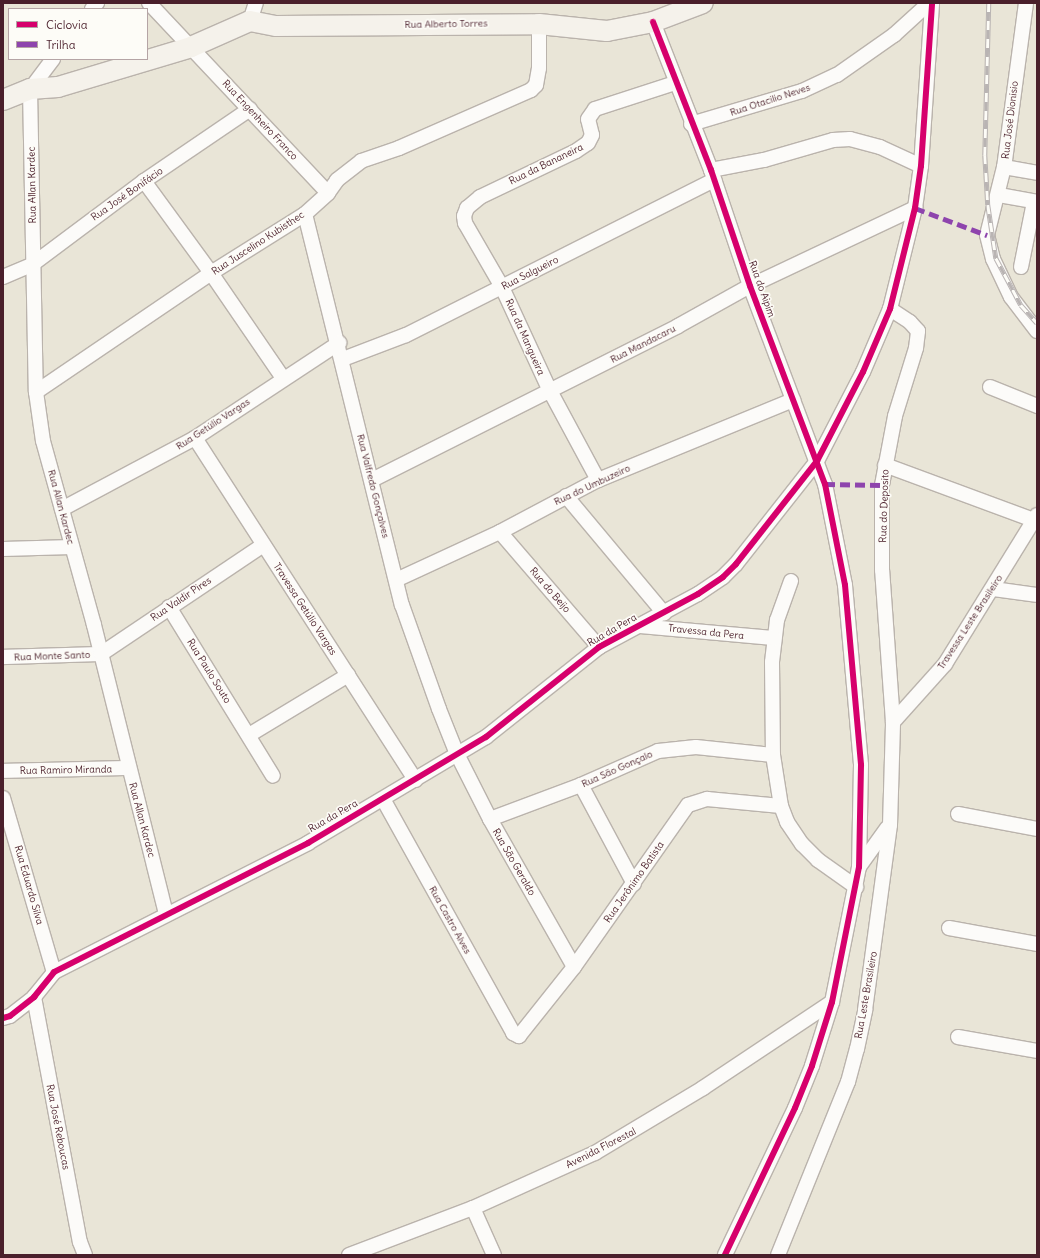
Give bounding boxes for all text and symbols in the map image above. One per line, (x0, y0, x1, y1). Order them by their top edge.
legend (8, 8, 148, 60)
text: Ciclovia (46, 17, 87, 32)
street label: Rua Alberto Torres (404, 17, 488, 31)
text: Trilha (46, 37, 76, 52)
street label: Rua Engenheiro Franco (220, 77, 300, 163)
street label: Rua José Dionisio (999, 80, 1021, 160)
street label: Rua Otacílio Neves (728, 81, 812, 119)
street label: Rua da Bananeira (507, 141, 585, 187)
street label: Rua Allan Kardec (25, 146, 39, 224)
street label: Rua José Bonifácio (89, 165, 165, 223)
street label: Rua Juscelino Kubisthec (209, 209, 307, 277)
street label: Rua Salgueiro (500, 254, 560, 292)
street label: Rua do Aipim (746, 259, 778, 319)
street label: Rua da Mangueira (503, 297, 547, 377)
street label: Rua Mandacaru (608, 322, 678, 366)
street label: Rua Getúlio Vargas (174, 396, 252, 452)
street label: Rua Valfredo Gonçalves (354, 433, 392, 539)
street label: Rua do Umbuzeiro (552, 462, 632, 508)
street label: Rua Allan Kardec (45, 468, 77, 546)
street label: Rua do Deposito (877, 469, 891, 543)
street label: Travessa Getúlio Vargas (271, 561, 339, 657)
street label: Rua do Beijo (527, 565, 573, 615)
street label: Travessa Leste Brasileiro (935, 572, 1005, 672)
street label: Rua Valdir Pires (148, 574, 214, 624)
street label: Rua da Pera (585, 611, 639, 649)
street label: Travessa da Pera (667, 622, 745, 642)
street label: Rua Paulo Souto (184, 637, 234, 705)
street label: Rua Monte Santo (14, 649, 90, 663)
street label: Rua São Gonçalo (580, 748, 654, 790)
street label: Rua Ramiro Miranda (20, 763, 112, 777)
street label: Rua Allan Kardec (126, 781, 158, 859)
street label: Rua da Pera (306, 797, 360, 835)
street label: Rua São Geraldo (490, 826, 538, 898)
street label: Rua Jerônimo Batista (601, 839, 667, 925)
street label: Rua Eduardo Silva (12, 844, 46, 926)
street label: Rua Castro Alves (426, 884, 474, 956)
street label: Rua Leste Brasileiro (852, 950, 880, 1040)
street label: Rua José Reboucas (44, 1083, 72, 1171)
street label: Avenida Florestal (564, 1125, 638, 1171)

